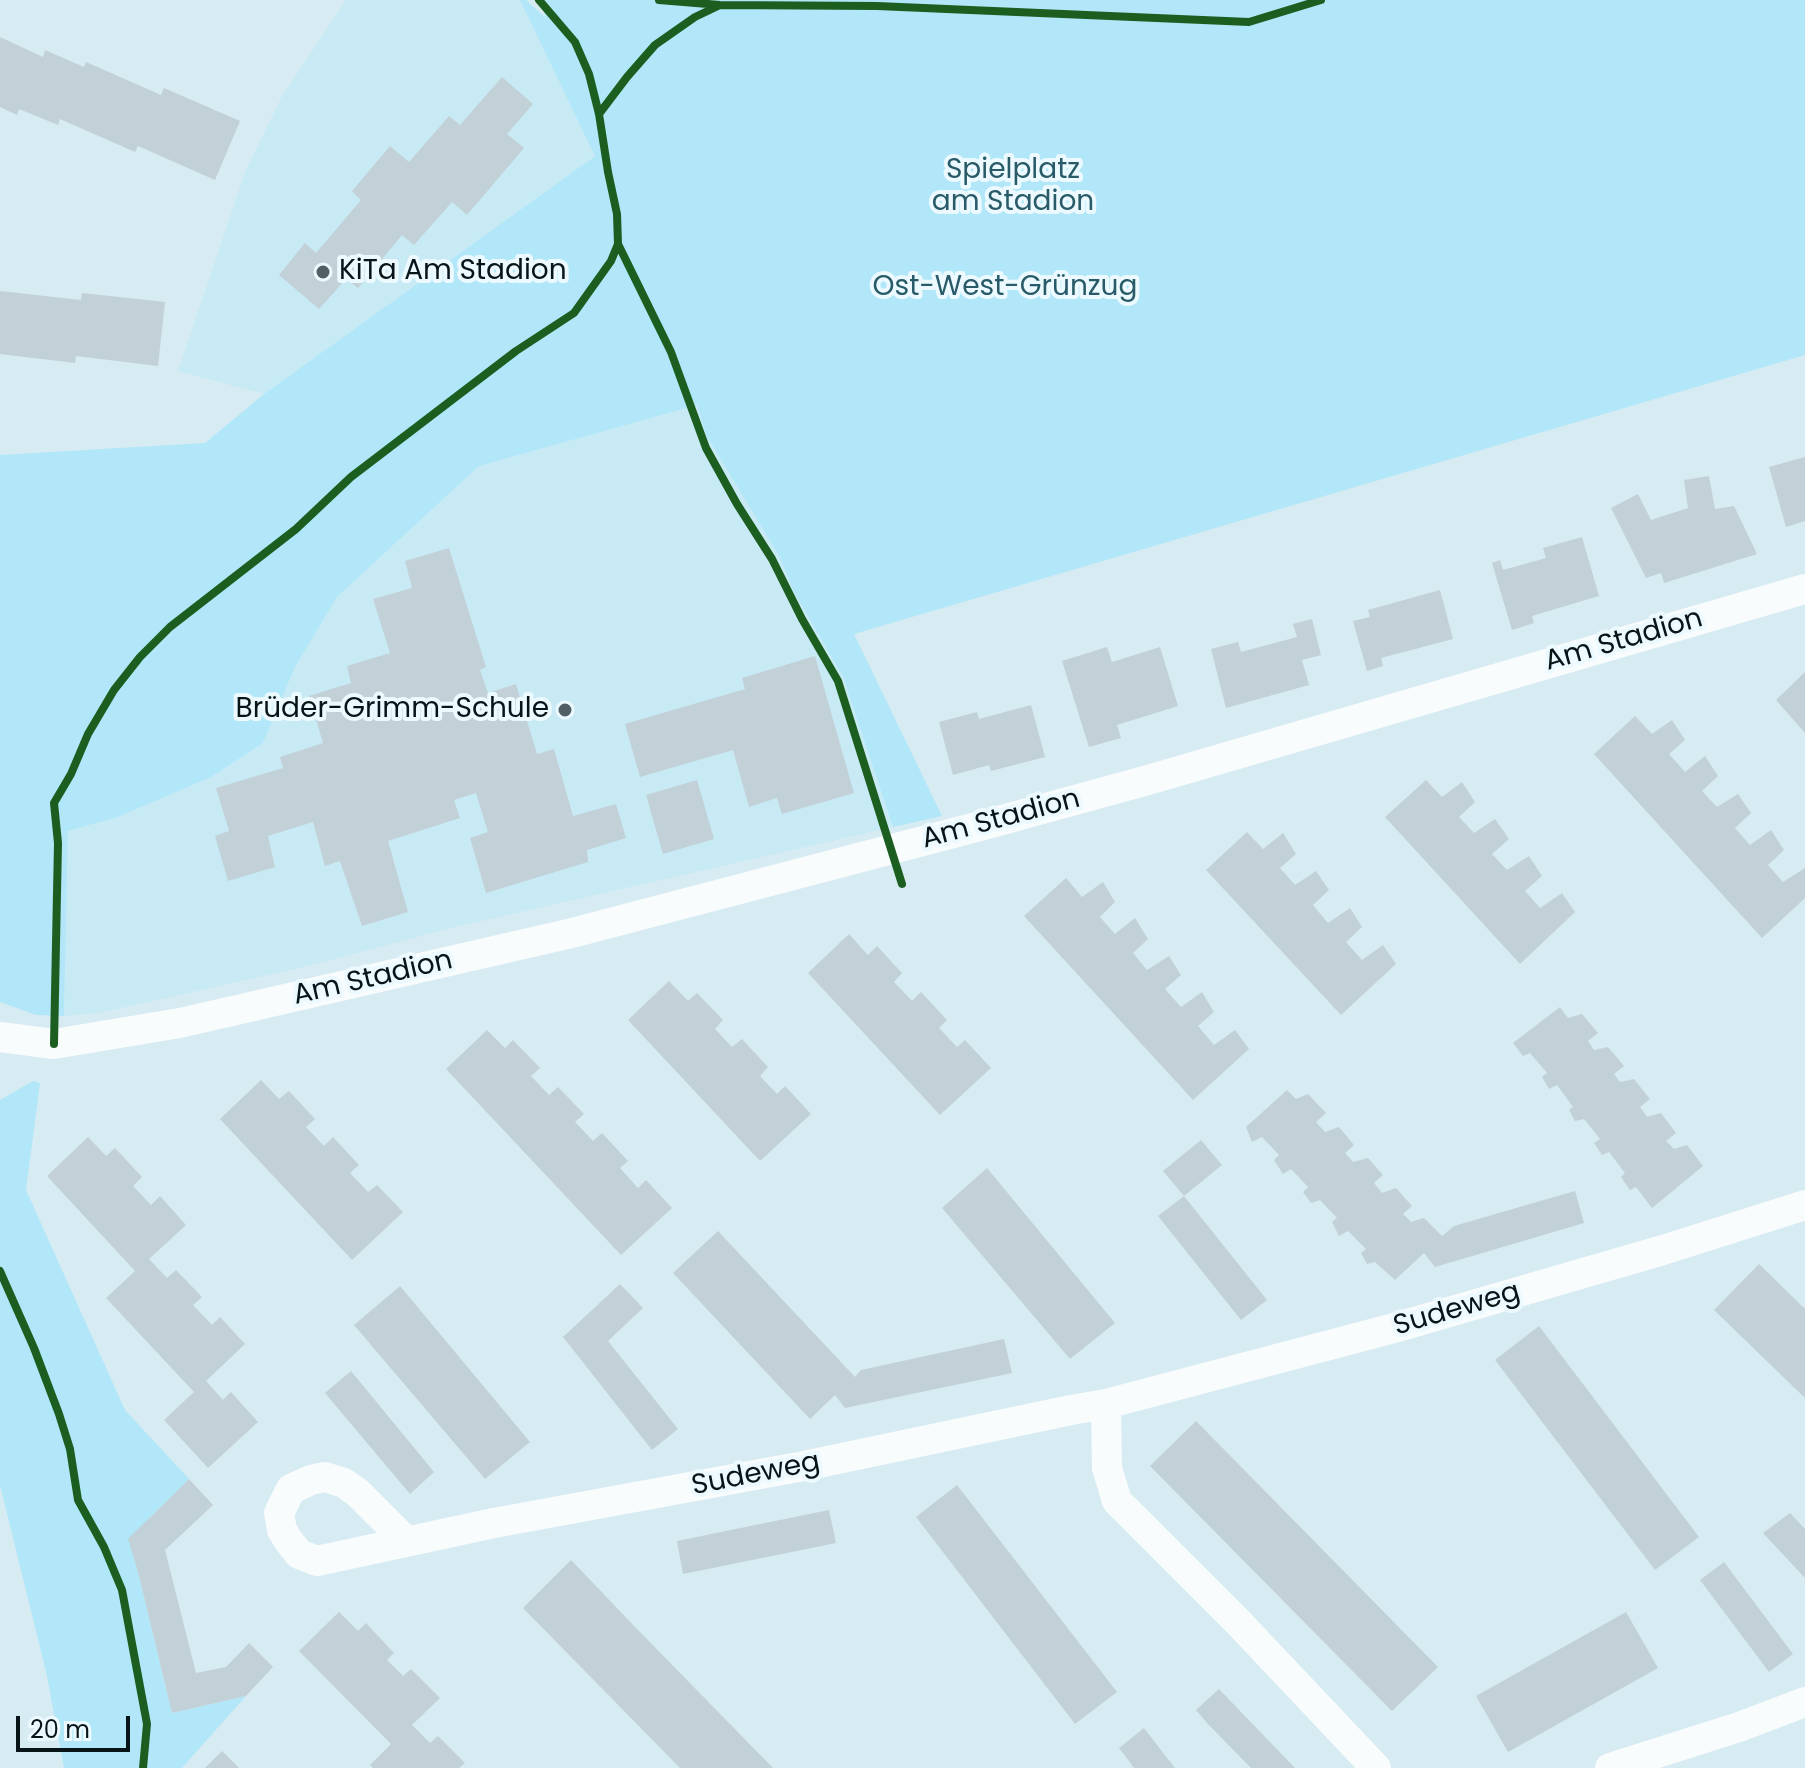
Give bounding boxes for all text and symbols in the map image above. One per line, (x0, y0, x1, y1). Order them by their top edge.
park label: Spielplatz am Stadion (932, 154, 1094, 220)
place label: KiTa Am Stadion (339, 255, 567, 289)
marker: KiTa Am Stadion (314, 263, 332, 281)
park label: Ost-West-Grünzug (873, 271, 1137, 305)
street label: Am Stadion (1541, 602, 1707, 680)
place label: Brüder-Grimm-Schule (236, 693, 549, 727)
marker: Brüder-Grimm-Schule (556, 701, 574, 719)
street label: Am Stadion (918, 783, 1084, 857)
street label: Am Stadion (290, 944, 456, 1014)
street label: Sudeweg (1390, 1276, 1524, 1344)
street label: Sudeweg (689, 1446, 823, 1504)
scale bar (20, 1700, 134, 1750)
text: 20 m (30, 1713, 90, 1746)

